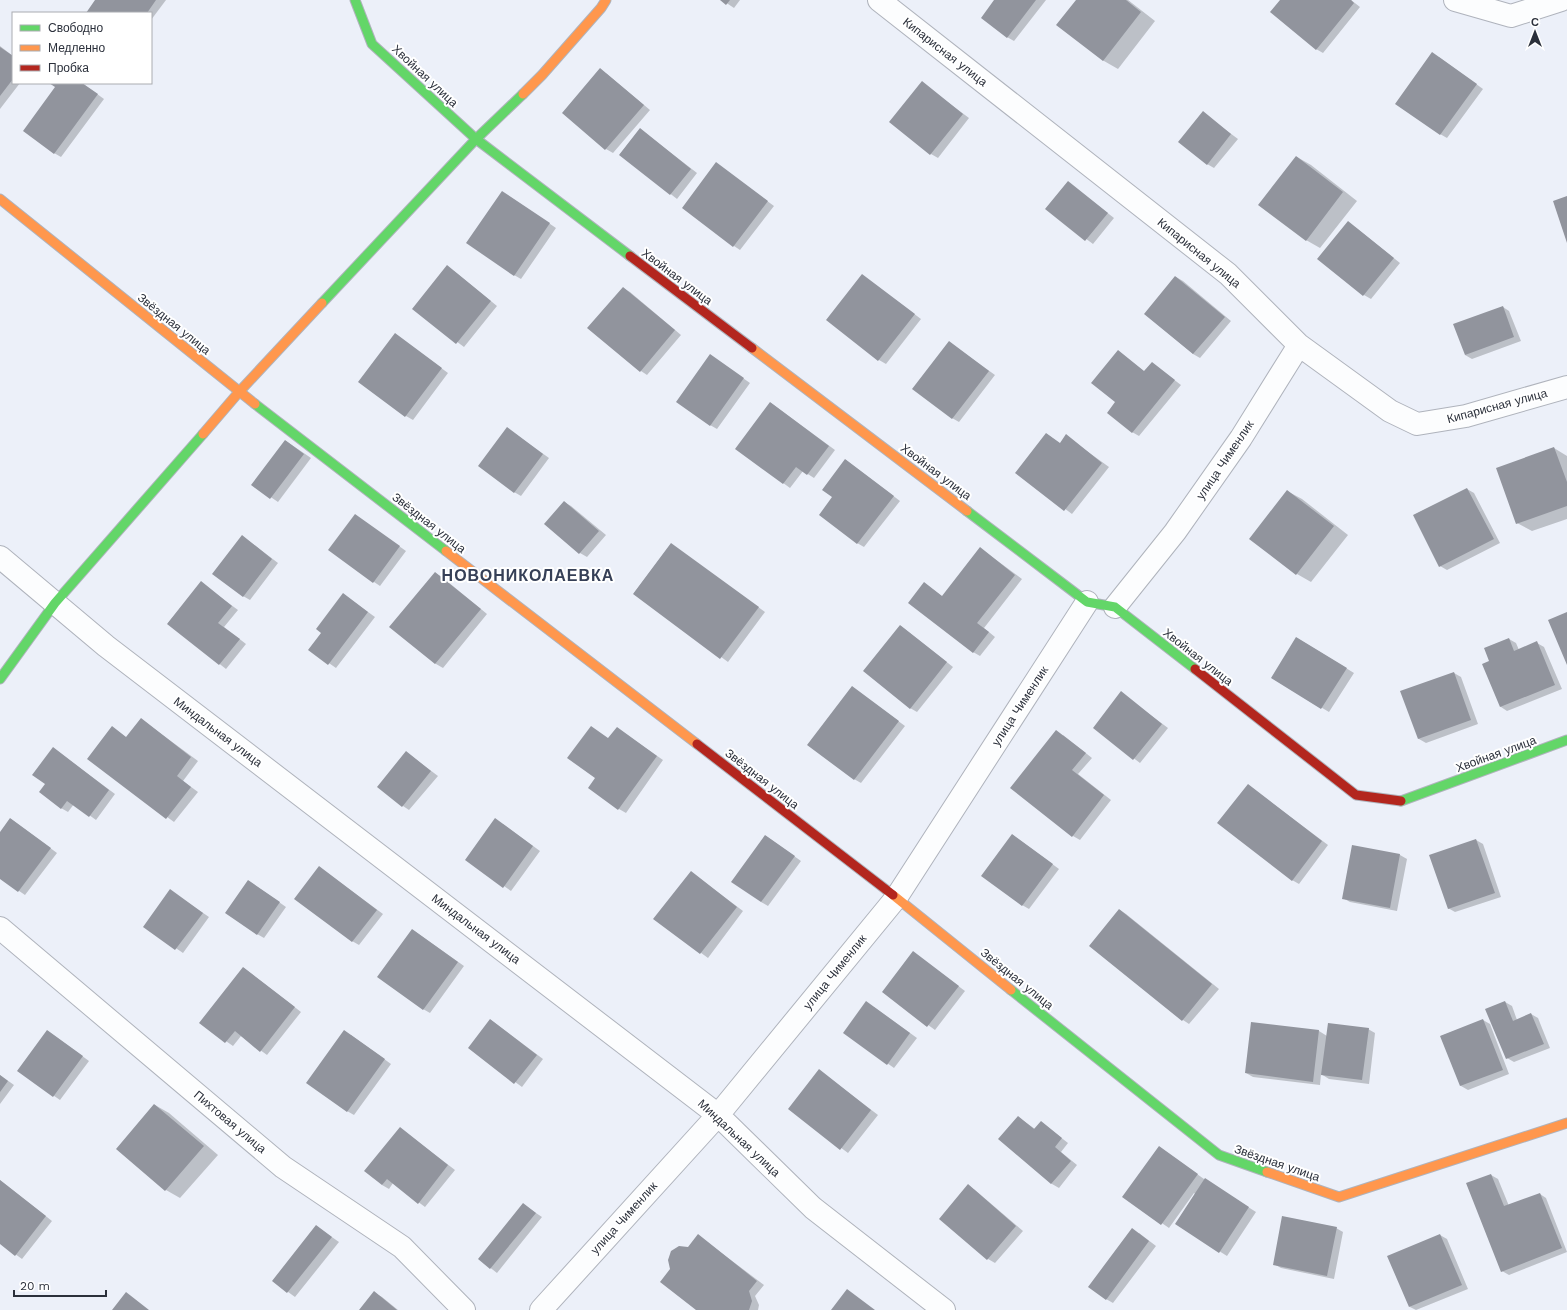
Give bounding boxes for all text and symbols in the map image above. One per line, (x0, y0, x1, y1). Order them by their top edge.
legend (12, 12, 152, 84)
north arrow (1515, 12, 1555, 52)
street label: Кипарисная улица (900, 15, 990, 89)
text: С (1531, 16, 1539, 29)
text: Свободно (48, 21, 103, 35)
text: Медленно (48, 41, 105, 55)
street label: Хвойная улица (389, 42, 461, 110)
text: Пробка (48, 61, 89, 75)
street label: Кипарисная улица (1155, 215, 1244, 291)
street label: Хвойная улица (639, 246, 715, 308)
street label: Звёздная улица (135, 290, 213, 358)
street label: Кипарисная улица (1445, 386, 1549, 426)
street label: улица Чименлик (1193, 417, 1257, 502)
street label: Хвойная улица (898, 441, 974, 503)
street label: Звёздная улица (389, 490, 469, 556)
district label: НОВОНИКОЛАЕВКА (442, 566, 614, 585)
street label: Хвойная улица (1160, 625, 1236, 689)
street label: улица Чименлик (989, 663, 1051, 749)
street label: Миндальная улица (171, 694, 265, 770)
street label: Хвойная улица (1454, 733, 1538, 775)
street label: Звёздная улица (722, 746, 802, 812)
street label: Миндальная улица (429, 891, 523, 967)
street label: улица Чименлик (801, 931, 870, 1012)
street label: Звёздная улица (978, 945, 1056, 1013)
street label: Пихтовая улица (191, 1088, 269, 1156)
street label: Миндальная улица (695, 1096, 783, 1180)
street label: Звёздная улица (1232, 1142, 1322, 1184)
street label: улица Чименлик (588, 1178, 661, 1257)
scale bar (14, 1272, 106, 1298)
text: 20 m (20, 1279, 50, 1293)

